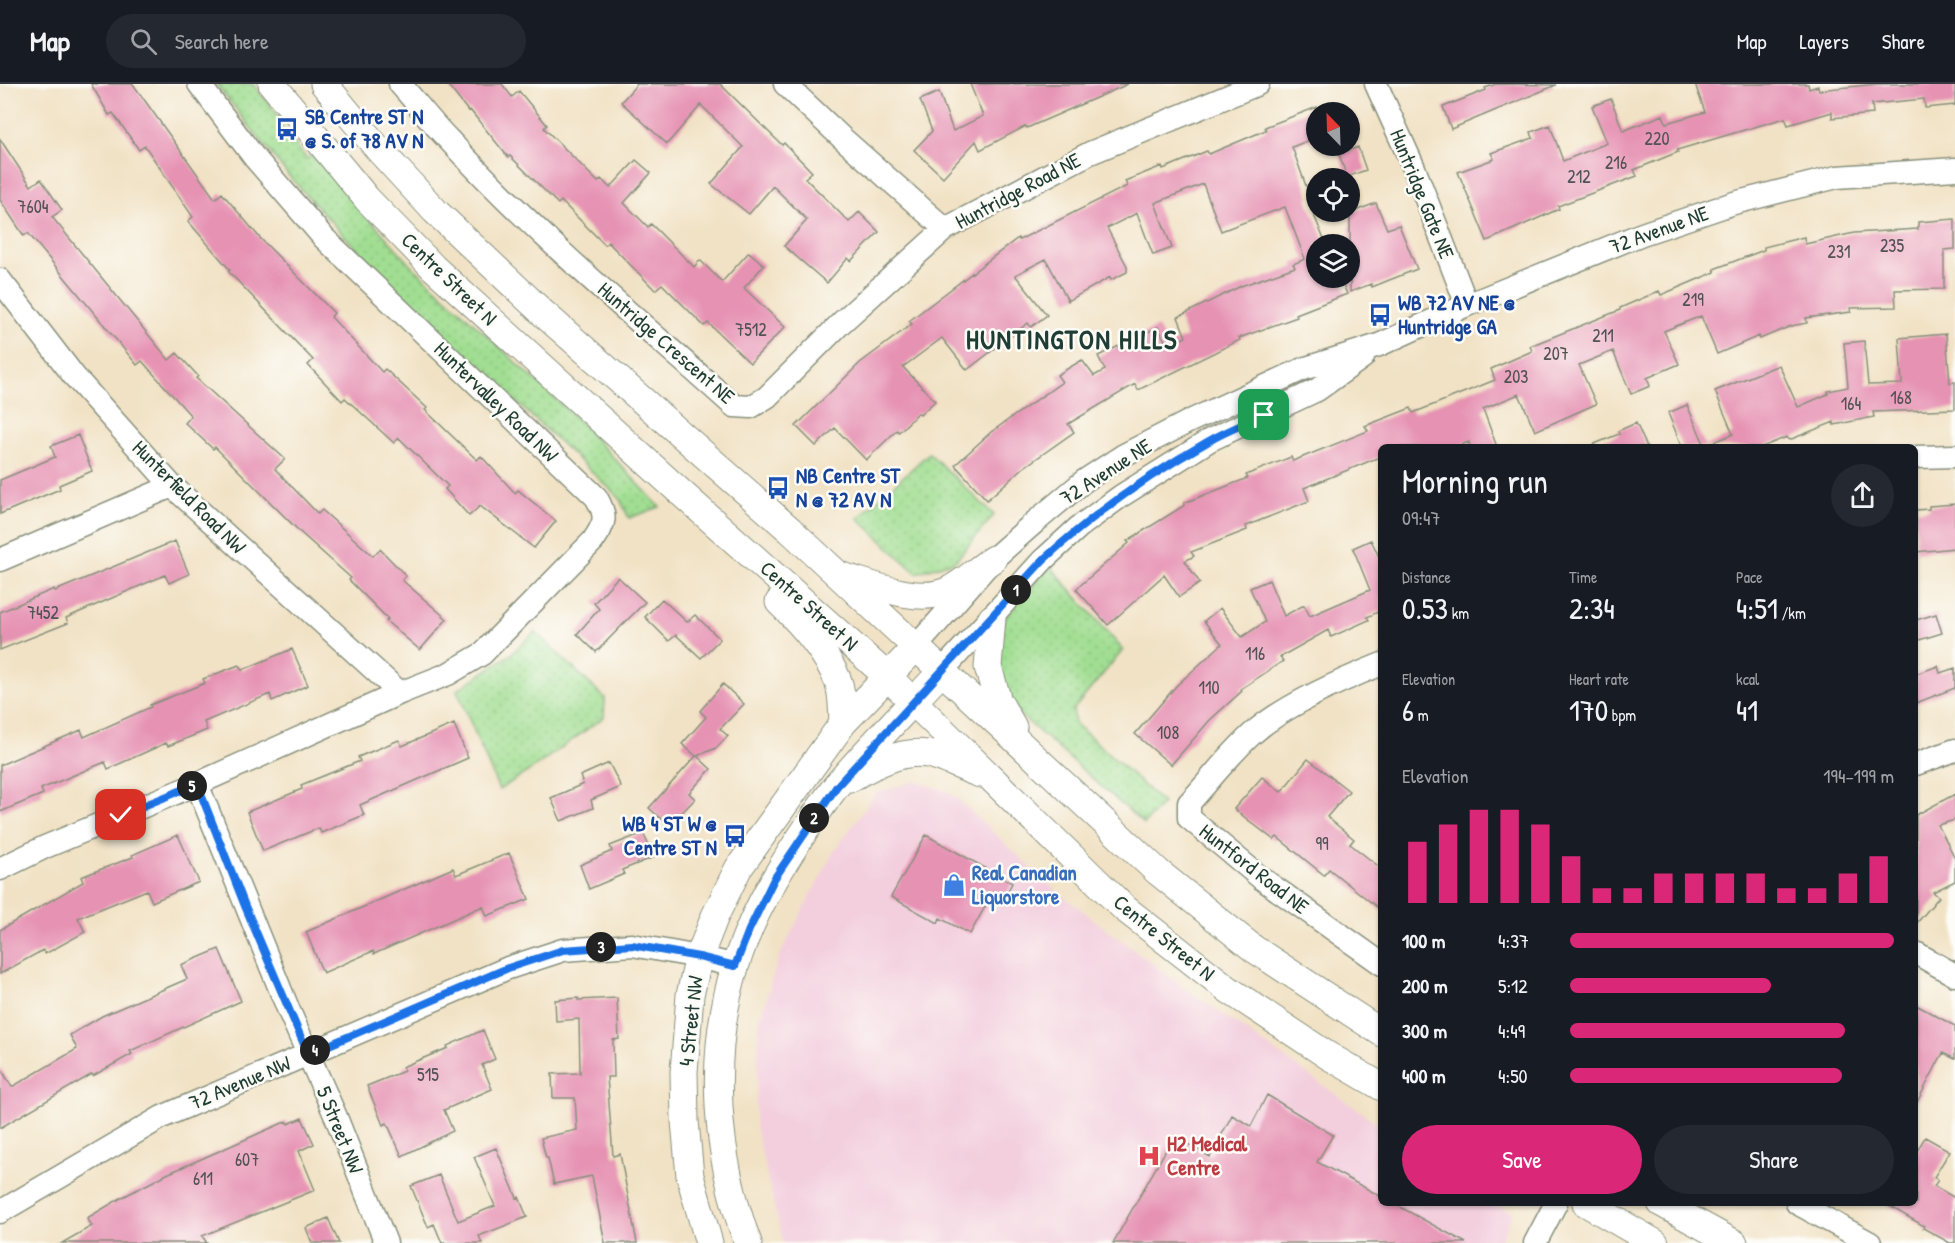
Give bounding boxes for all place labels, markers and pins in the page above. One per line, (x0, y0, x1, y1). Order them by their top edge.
place label: SB Centre ST N @ S. of 78 AV N (305, 102, 424, 155)
bus stop icon: SB Centre ST N @ S. of 78 AV N (274, 116, 300, 142)
place label: WB 72 AV NE @ Huntridge GA (1398, 288, 1515, 342)
bus stop icon: WB 72 AV NE @ Huntridge GA (1367, 302, 1393, 328)
pin (1238, 389, 1289, 440)
place label: NB Centre ST N @ 72 AV N (796, 461, 901, 514)
bus stop icon: NB Centre ST N @ 72 AV N (765, 475, 791, 501)
pin: 1 (1001, 575, 1031, 605)
pin: 5 (177, 771, 207, 801)
pin (95, 789, 146, 840)
pin: 2 (799, 803, 829, 833)
place label: WB 4 ST W @ Centre ST N (622, 809, 717, 862)
bus stop icon: WB 4 ST W @ Centre ST N (722, 823, 748, 849)
place label: Real Canadian Liquorstore (972, 858, 1077, 912)
shop icon: Real Canadian Liquorstore (941, 872, 967, 898)
pin: 3 (586, 932, 616, 962)
pin: 4 (300, 1035, 330, 1065)
place label: H2 Medical Centre (1167, 1129, 1248, 1182)
hospital icon: H2 Medical Centre (1136, 1143, 1162, 1169)

